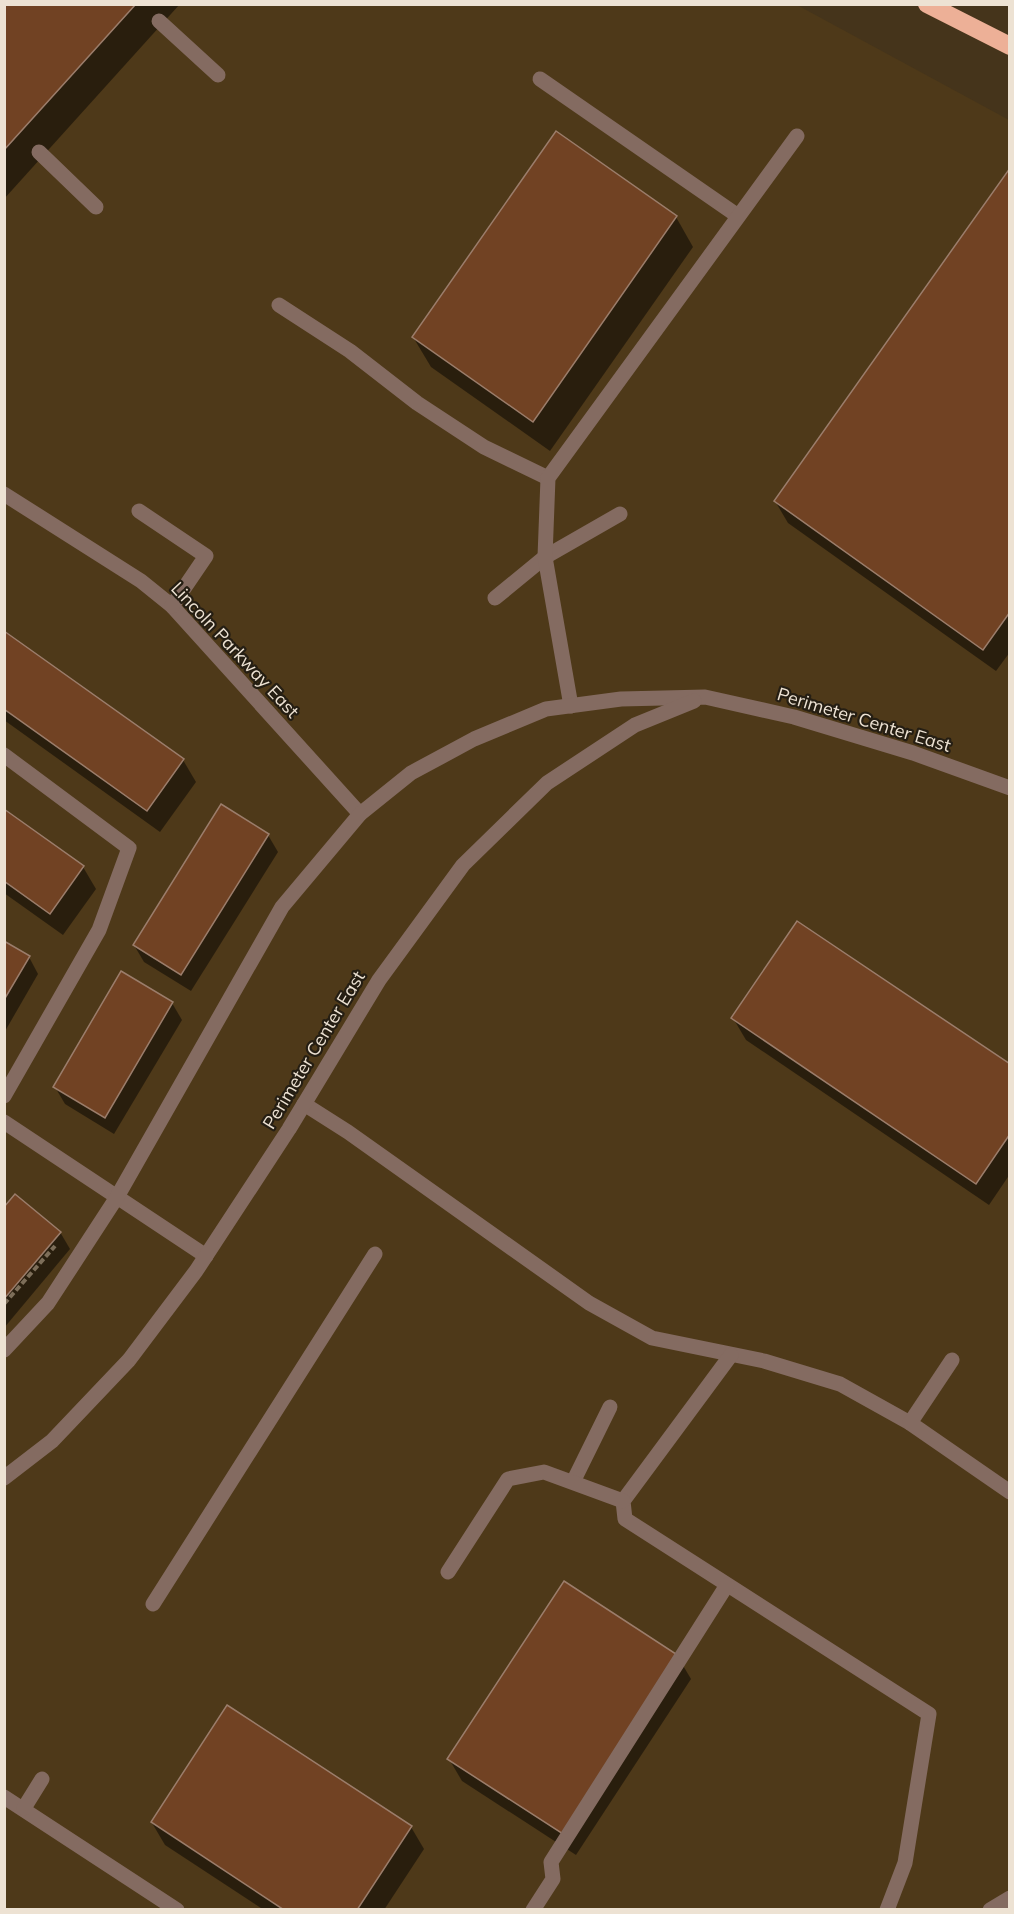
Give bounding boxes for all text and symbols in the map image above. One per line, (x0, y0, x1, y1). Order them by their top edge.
street label: Lincoln Parkway East (166, 577, 304, 722)
street label: Perimeter Center East (775, 682, 954, 757)
street label: Perimeter Center East (257, 967, 370, 1133)

